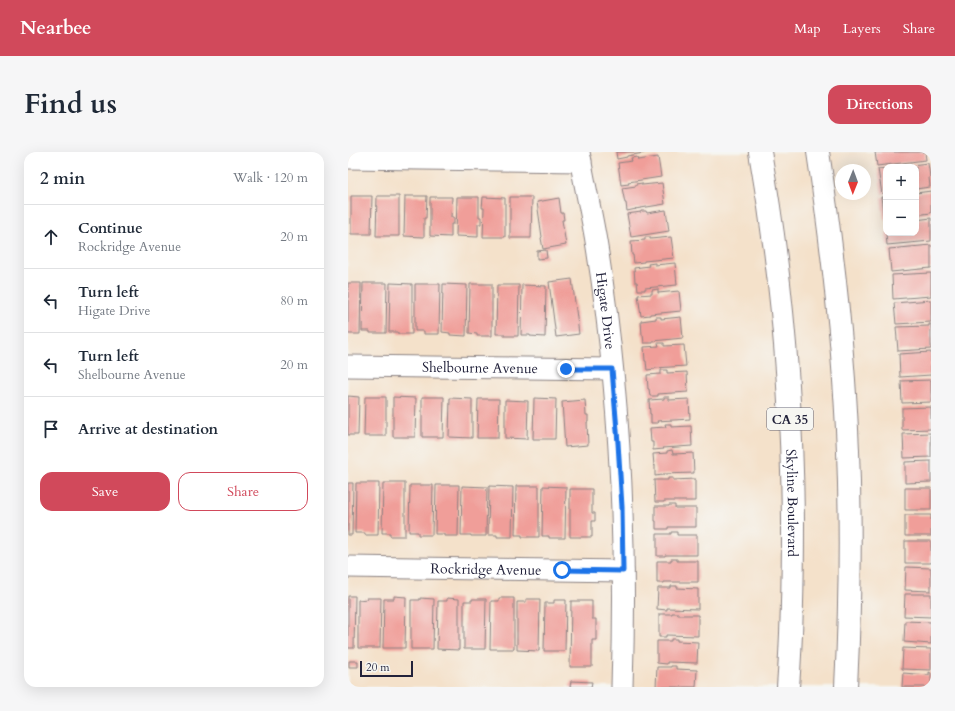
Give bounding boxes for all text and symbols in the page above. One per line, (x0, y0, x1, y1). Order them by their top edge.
text: Nearbee (20, 15, 91, 41)
text: Map (794, 19, 821, 38)
text: Layers (843, 19, 881, 38)
text: Share (903, 19, 935, 38)
text: Find us (24, 85, 117, 123)
button: Directions (828, 85, 931, 124)
north arrow (835, 164, 871, 200)
map controls (883, 164, 919, 236)
button: + (883, 164, 919, 200)
text: 2 min (40, 167, 85, 190)
text: Walk · 120 m (233, 169, 308, 187)
button: − (883, 200, 919, 236)
text: Continue (78, 218, 143, 238)
icon: ahead (40, 226, 62, 248)
text: 20 m (280, 228, 308, 246)
text: Rockridge Avenue (78, 238, 181, 256)
street label: Higate Drive (591, 271, 620, 350)
text: Turn left (78, 282, 139, 302)
icon: left (40, 290, 62, 312)
text: 80 m (280, 292, 308, 310)
text: Higate Drive (78, 302, 150, 320)
text: Turn left (78, 346, 139, 366)
icon: left (40, 354, 62, 376)
text: 20 m (280, 356, 308, 374)
street label: Shelbourne Avenue (422, 358, 538, 378)
route end (557, 360, 575, 378)
text: Shelbourne Avenue (78, 366, 186, 384)
road number: CA 35 (767, 408, 813, 430)
icon: arrive (40, 418, 62, 440)
text: Arrive at destination (78, 419, 218, 439)
street label: Skyline Boulevard (781, 449, 802, 558)
button: Save (40, 472, 170, 511)
button: Share (178, 472, 308, 511)
street label: Rockridge Avenue (430, 559, 542, 580)
route start (553, 561, 571, 579)
scale bar (360, 659, 413, 678)
text: 20 m (366, 660, 390, 675)

